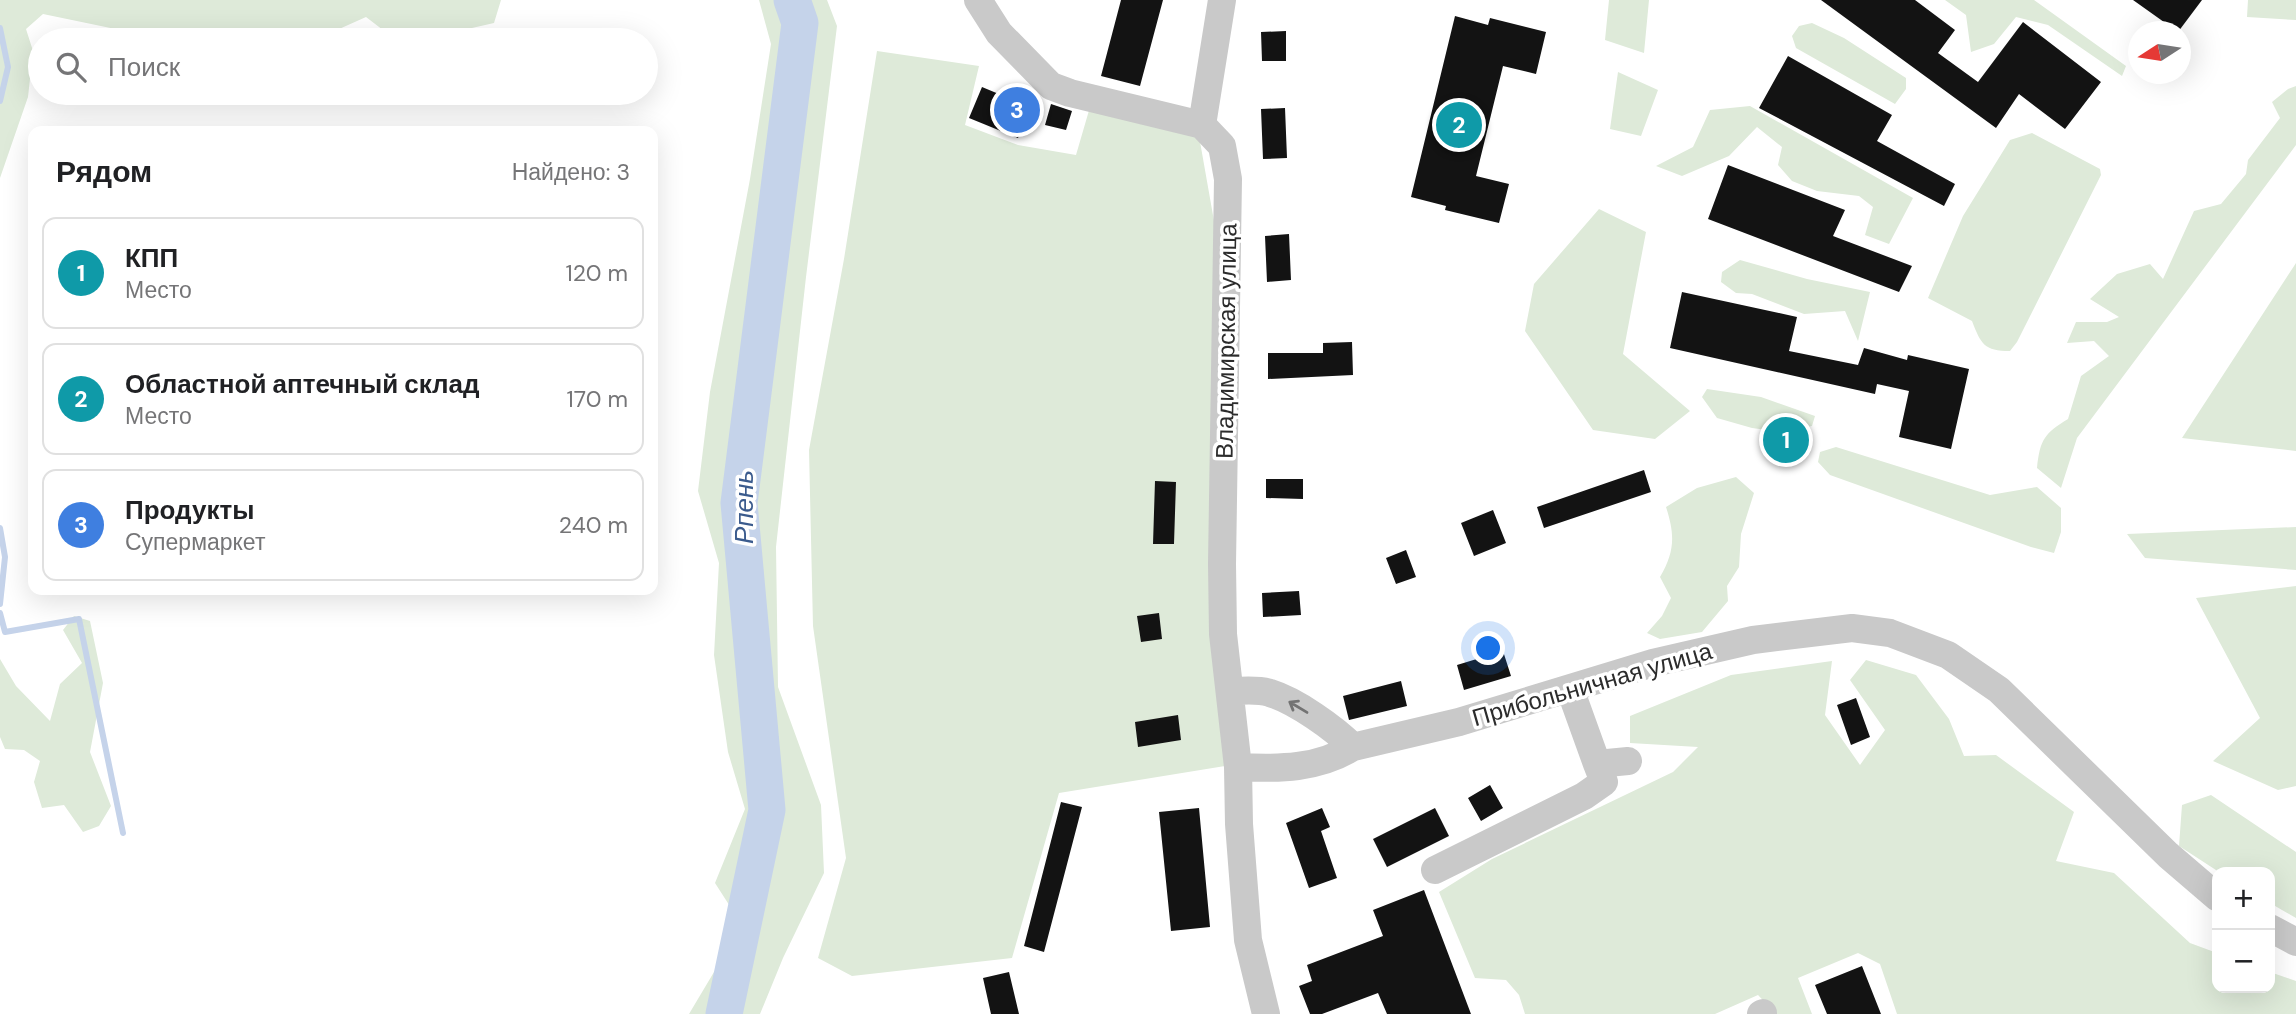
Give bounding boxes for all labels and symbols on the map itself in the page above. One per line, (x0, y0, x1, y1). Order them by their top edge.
north arrow (2128, 21, 2191, 84)
pin: 3 (994, 84, 1040, 136)
pin: 2 (1436, 99, 1482, 151)
street label: Владимирская улица (1208, 222, 1244, 459)
pin: 1 (1763, 414, 1809, 466)
water label: Рпень (727, 470, 761, 544)
your location (1471, 631, 1505, 665)
street label: Прибольничная улица (1468, 635, 1716, 733)
one-way arrow (1289, 700, 1309, 714)

